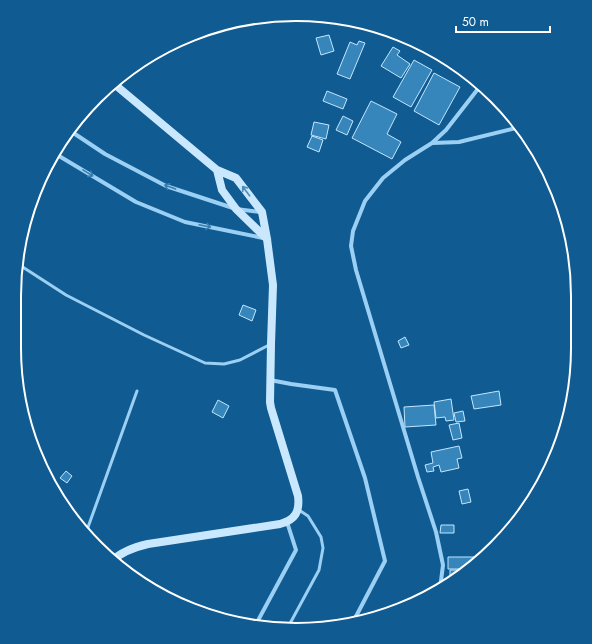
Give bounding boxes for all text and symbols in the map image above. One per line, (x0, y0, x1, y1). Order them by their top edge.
scale bar (456, 8, 550, 34)
text: 50 m (462, 13, 489, 31)
one-way arrow (82, 169, 93, 177)
one-way arrow (164, 183, 177, 190)
one-way arrow (241, 186, 250, 197)
one-way arrow (199, 222, 212, 230)

